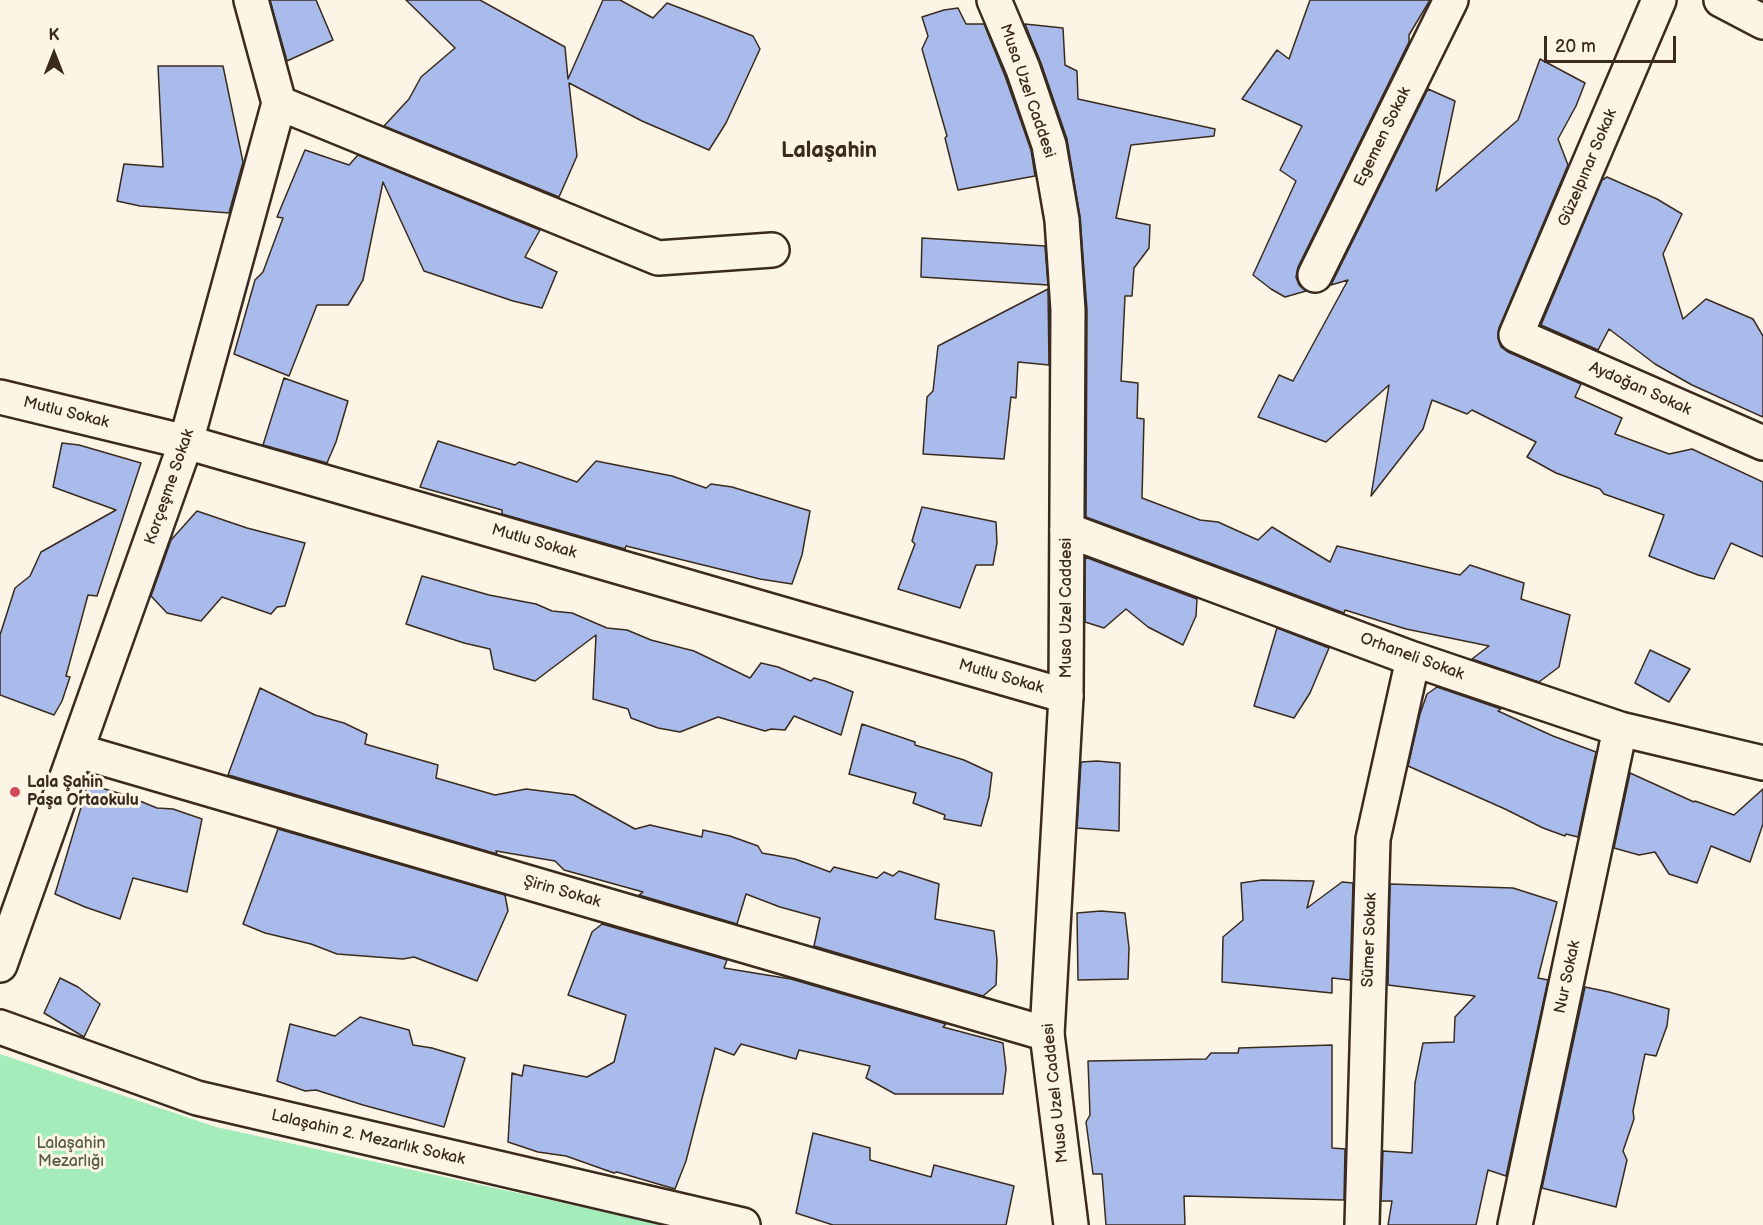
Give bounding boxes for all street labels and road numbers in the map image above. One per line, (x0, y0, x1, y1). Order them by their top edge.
street label: Musa Uzel Caddesi (995, 21, 1059, 161)
street label: Egemen Sokak (1351, 84, 1415, 190)
street label: Güzelpınar Sokak (1555, 106, 1621, 230)
street label: Aydoğan Sokak (1586, 358, 1694, 420)
street label: Mutlu Sokak (21, 393, 111, 433)
street label: Korçeşme Sokak (141, 427, 199, 547)
street label: Mutlu Sokak (489, 521, 579, 563)
street label: Musa Uzel Caddesi (1057, 538, 1077, 678)
street label: Orhaneli Sokak (1357, 629, 1467, 685)
street label: Mutlu Sokak (956, 656, 1046, 698)
street label: Şirin Sokak (521, 872, 603, 912)
street label: Sümer Sokak (1359, 892, 1381, 988)
street label: Nur Sokak (1551, 939, 1585, 1015)
street label: Musa Uzel Caddesi (1039, 1022, 1073, 1164)
street label: Lalaşahin 2. Mezarlık Sokak (269, 1106, 467, 1170)

